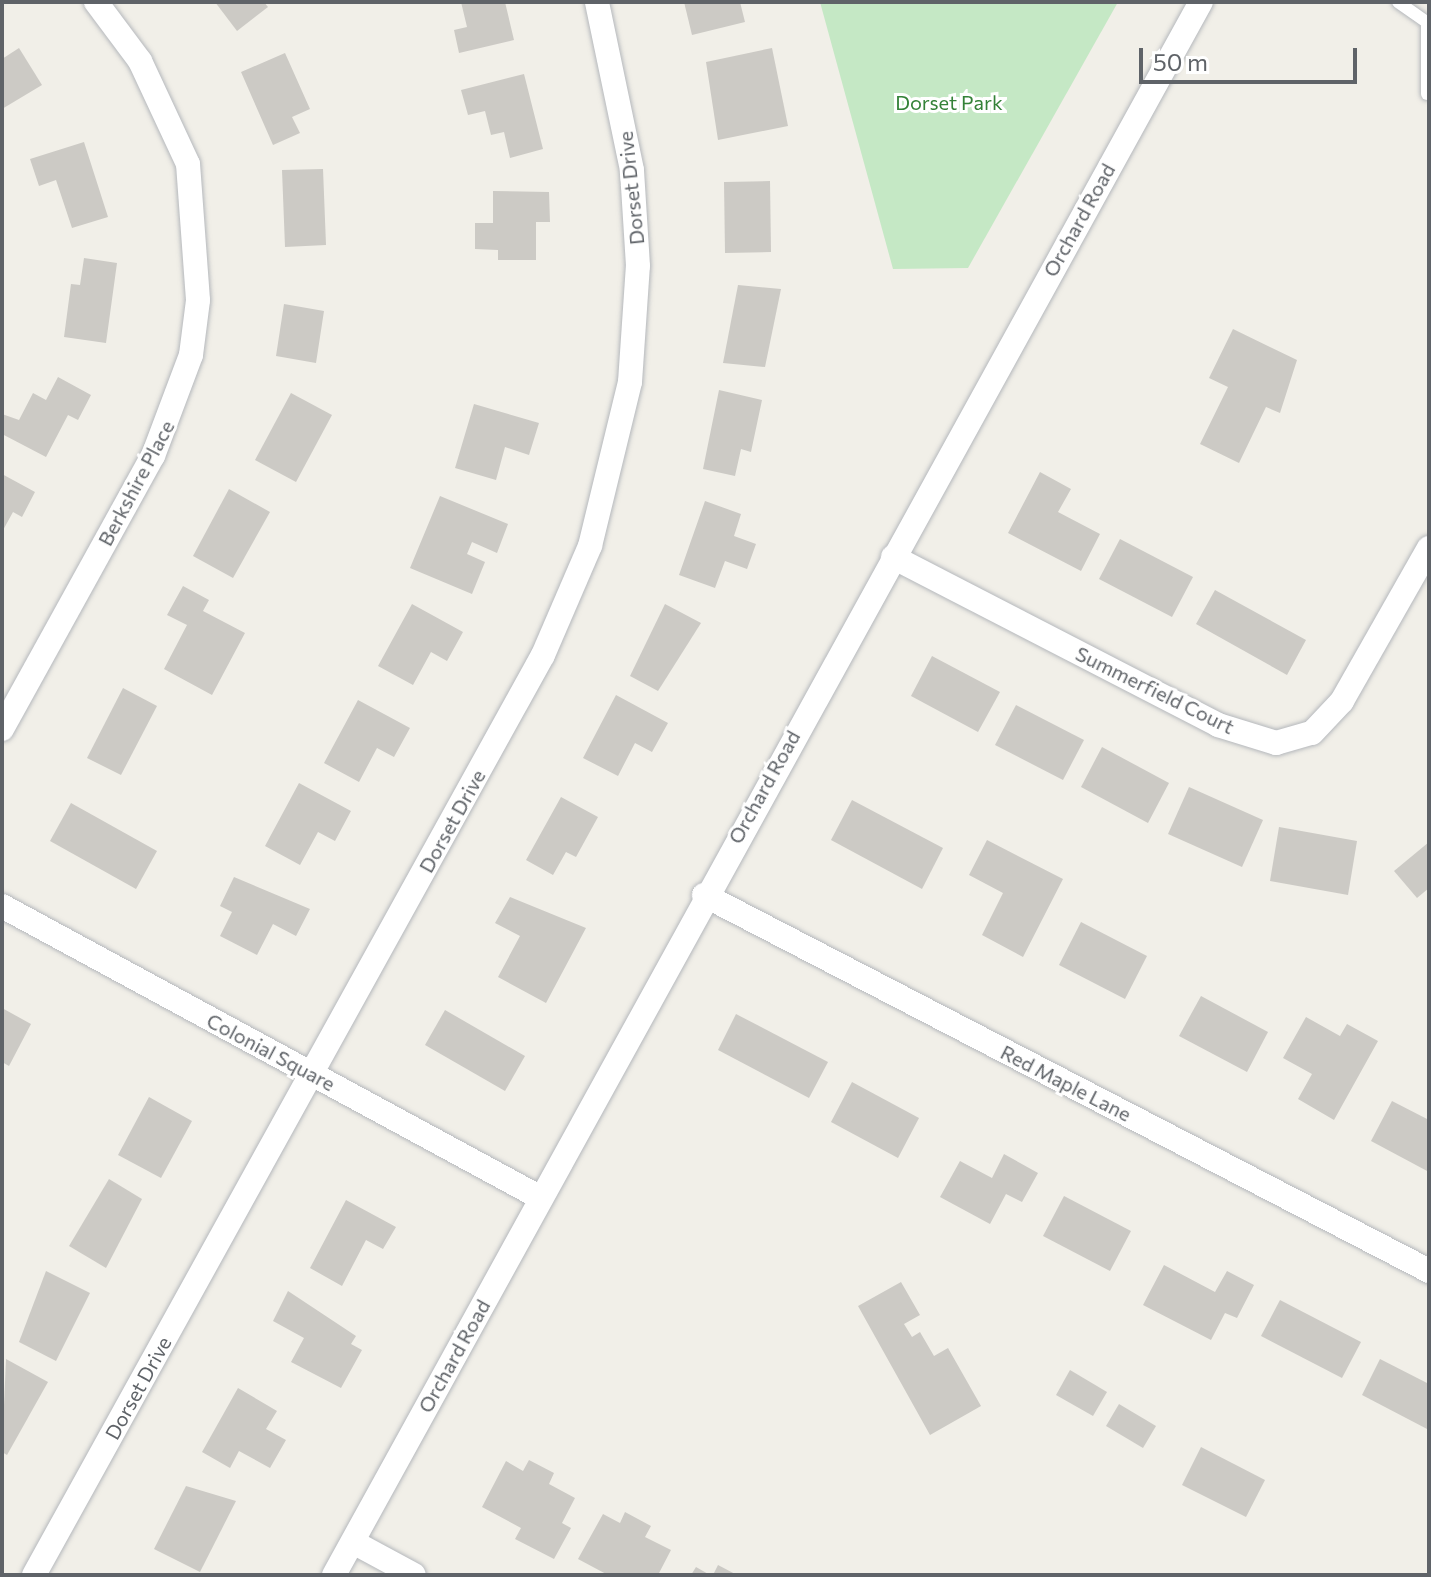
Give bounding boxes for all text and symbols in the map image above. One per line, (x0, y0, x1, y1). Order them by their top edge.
scale bar (1143, 32, 1361, 82)
text: 50 m (1153, 47, 1208, 76)
park label: Dorset Park (895, 90, 1003, 114)
street label: Dorset Drive (613, 130, 649, 246)
street label: Orchard Road (1038, 159, 1120, 281)
street label: Berkshire Place (93, 416, 179, 550)
street label: Summerfield Court (1072, 641, 1238, 739)
street label: Orchard Road (723, 726, 805, 848)
street label: Dorset Drive (414, 765, 490, 877)
street label: Colonial Square (203, 1008, 339, 1096)
street label: Red Maple Lane (997, 1040, 1135, 1126)
street label: Orchard Road (413, 1295, 495, 1417)
street label: Dorset Drive (100, 1332, 176, 1444)

